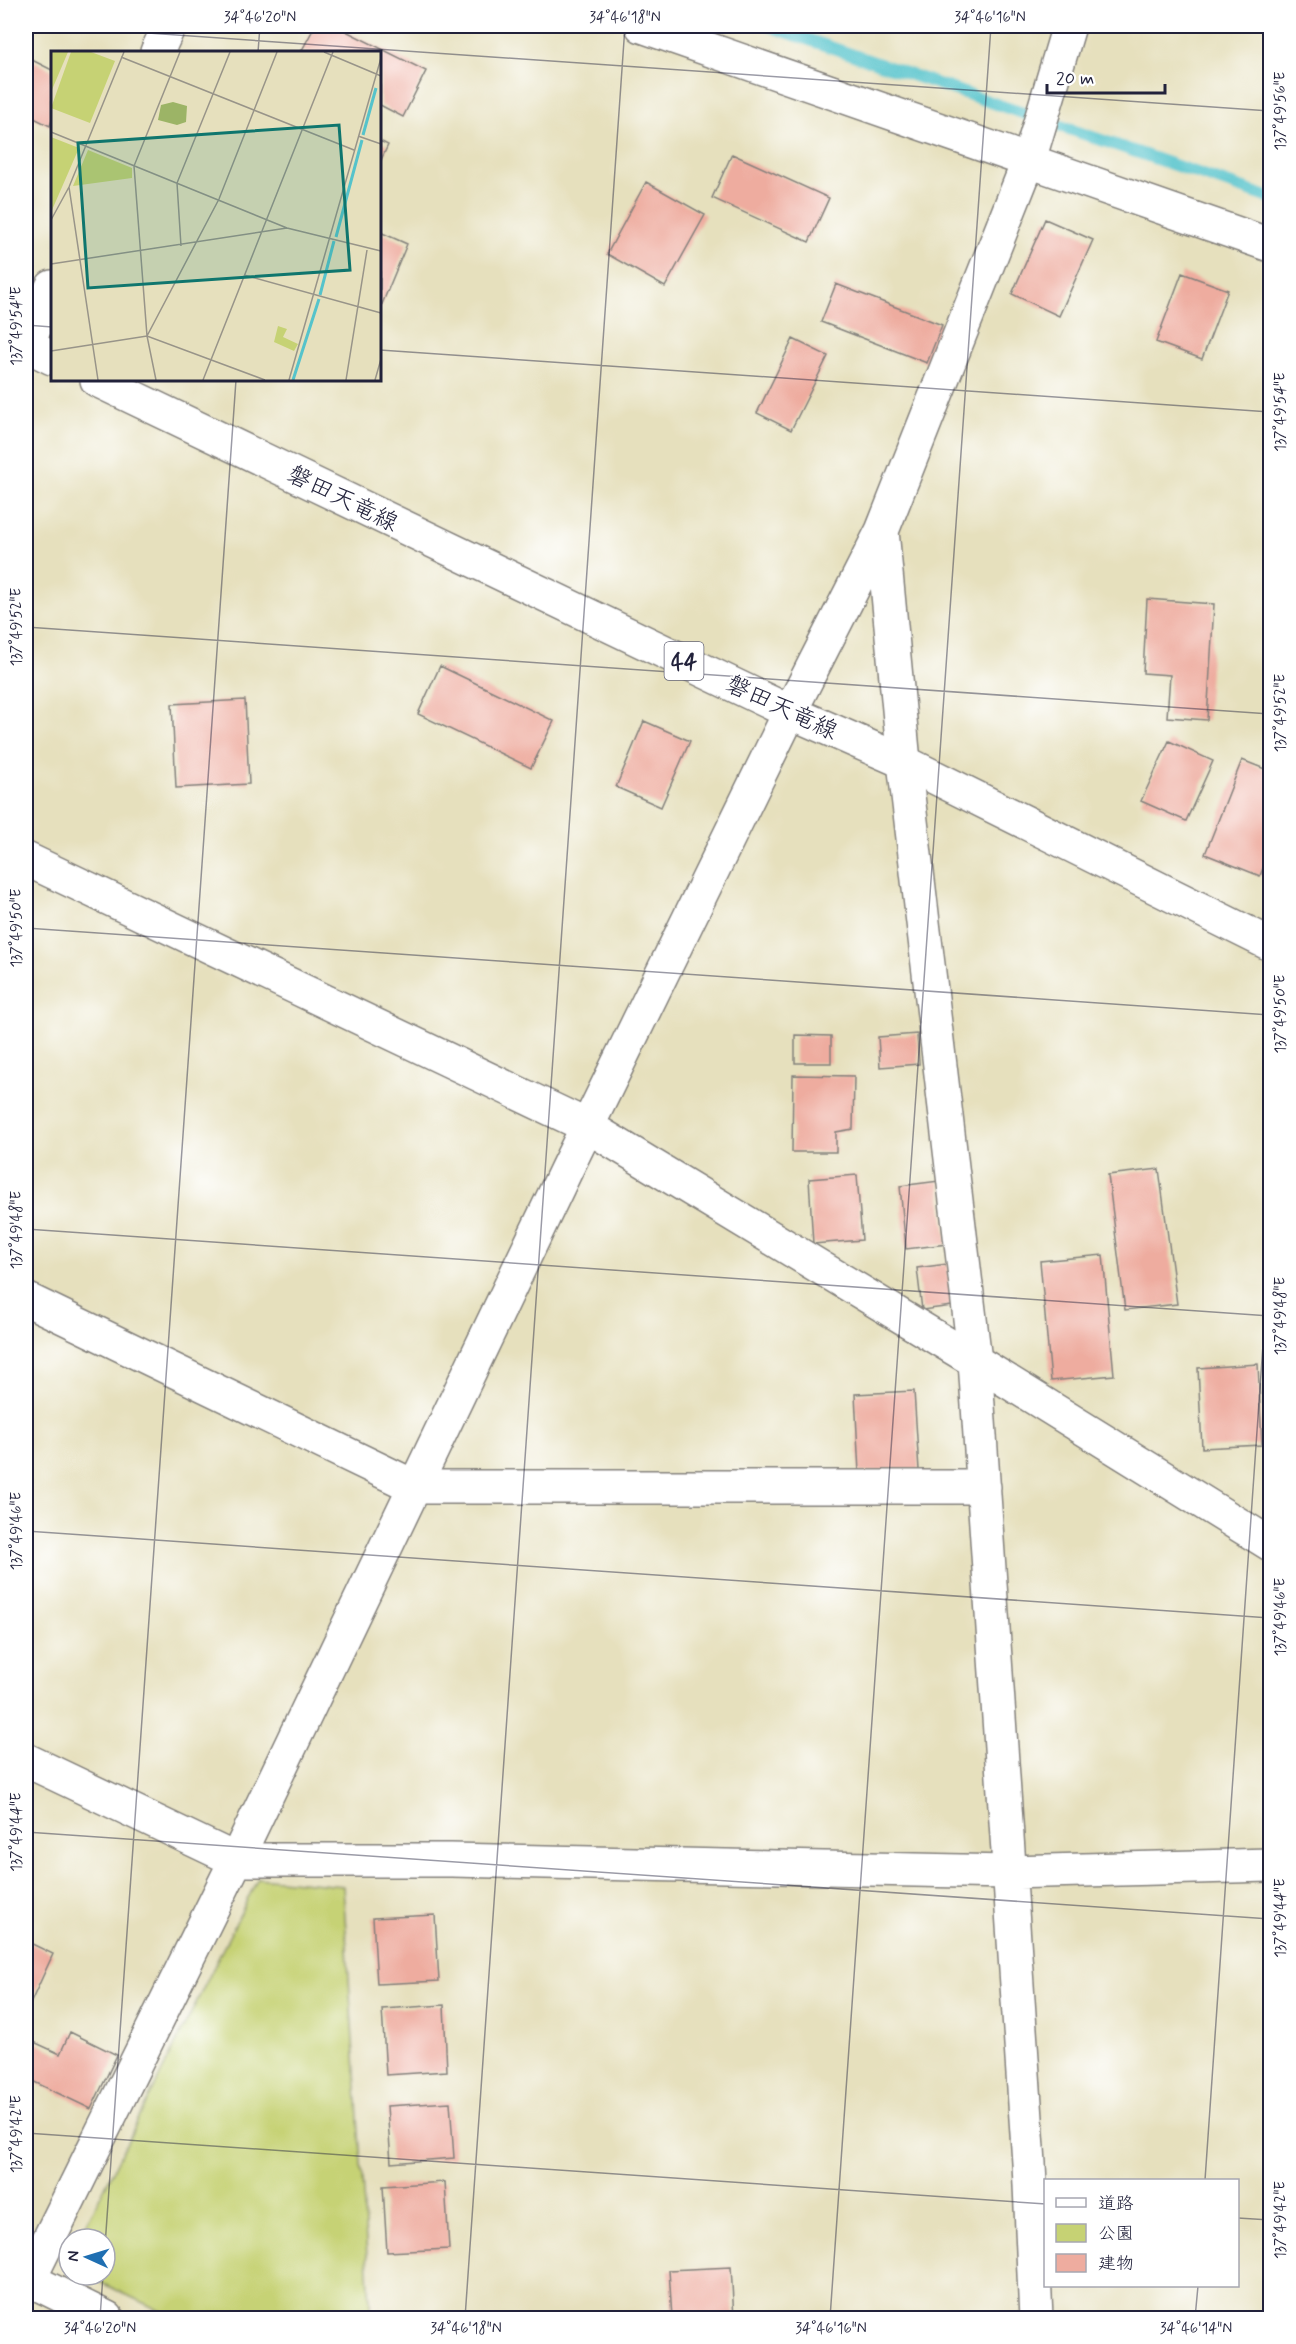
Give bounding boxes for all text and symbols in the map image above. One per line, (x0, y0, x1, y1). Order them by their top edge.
text: 34°46'20"N (224, 8, 296, 28)
text: 34°46'18"N (589, 8, 661, 28)
text: 34°46'16"N (954, 8, 1026, 28)
inset map (51, 51, 381, 381)
scale bar (1047, 57, 1166, 95)
text: 20 m (1056, 67, 1094, 91)
text: 137°49'56"E (1271, 71, 1291, 150)
text: 137°49'54"E (7, 286, 27, 366)
text: 137°49'54"E (1271, 372, 1291, 452)
street label: 磐田天竜線 (282, 459, 403, 540)
text: 137°49'52"E (7, 588, 27, 666)
road number: 44 (664, 642, 704, 680)
street label: 磐田天竜線 (720, 669, 842, 748)
text: 137°49'52"E (1271, 674, 1291, 752)
text: 137°49'50"E (7, 888, 27, 968)
text: 137°49'50"E (1271, 974, 1291, 1054)
text: 137°49'48"E (7, 1191, 27, 1269)
text: 137°49'48"E (1271, 1277, 1291, 1355)
text: 137°49'46"E (7, 1491, 27, 1570)
text: 137°49'46"E (1271, 1577, 1291, 1656)
text: 137°49'44"E (7, 1792, 27, 1872)
text: 137°49'44"E (1271, 1878, 1291, 1958)
text: 137°49'42"E (7, 2095, 27, 2173)
legend (1044, 2179, 1239, 2287)
text: 137°49'42"E (1271, 2181, 1291, 2259)
text: 道路 (1098, 2192, 1134, 2216)
text: 公園 (1098, 2222, 1134, 2246)
north arrow (57, 2227, 117, 2287)
text: N (63, 2250, 84, 2262)
text: 建物 (1098, 2252, 1134, 2276)
text: 34°46'20"N (64, 2319, 136, 2339)
text: 34°46'18"N (430, 2319, 502, 2339)
text: 34°46'16"N (795, 2319, 867, 2339)
text: 34°46'14"N (1160, 2319, 1232, 2339)

